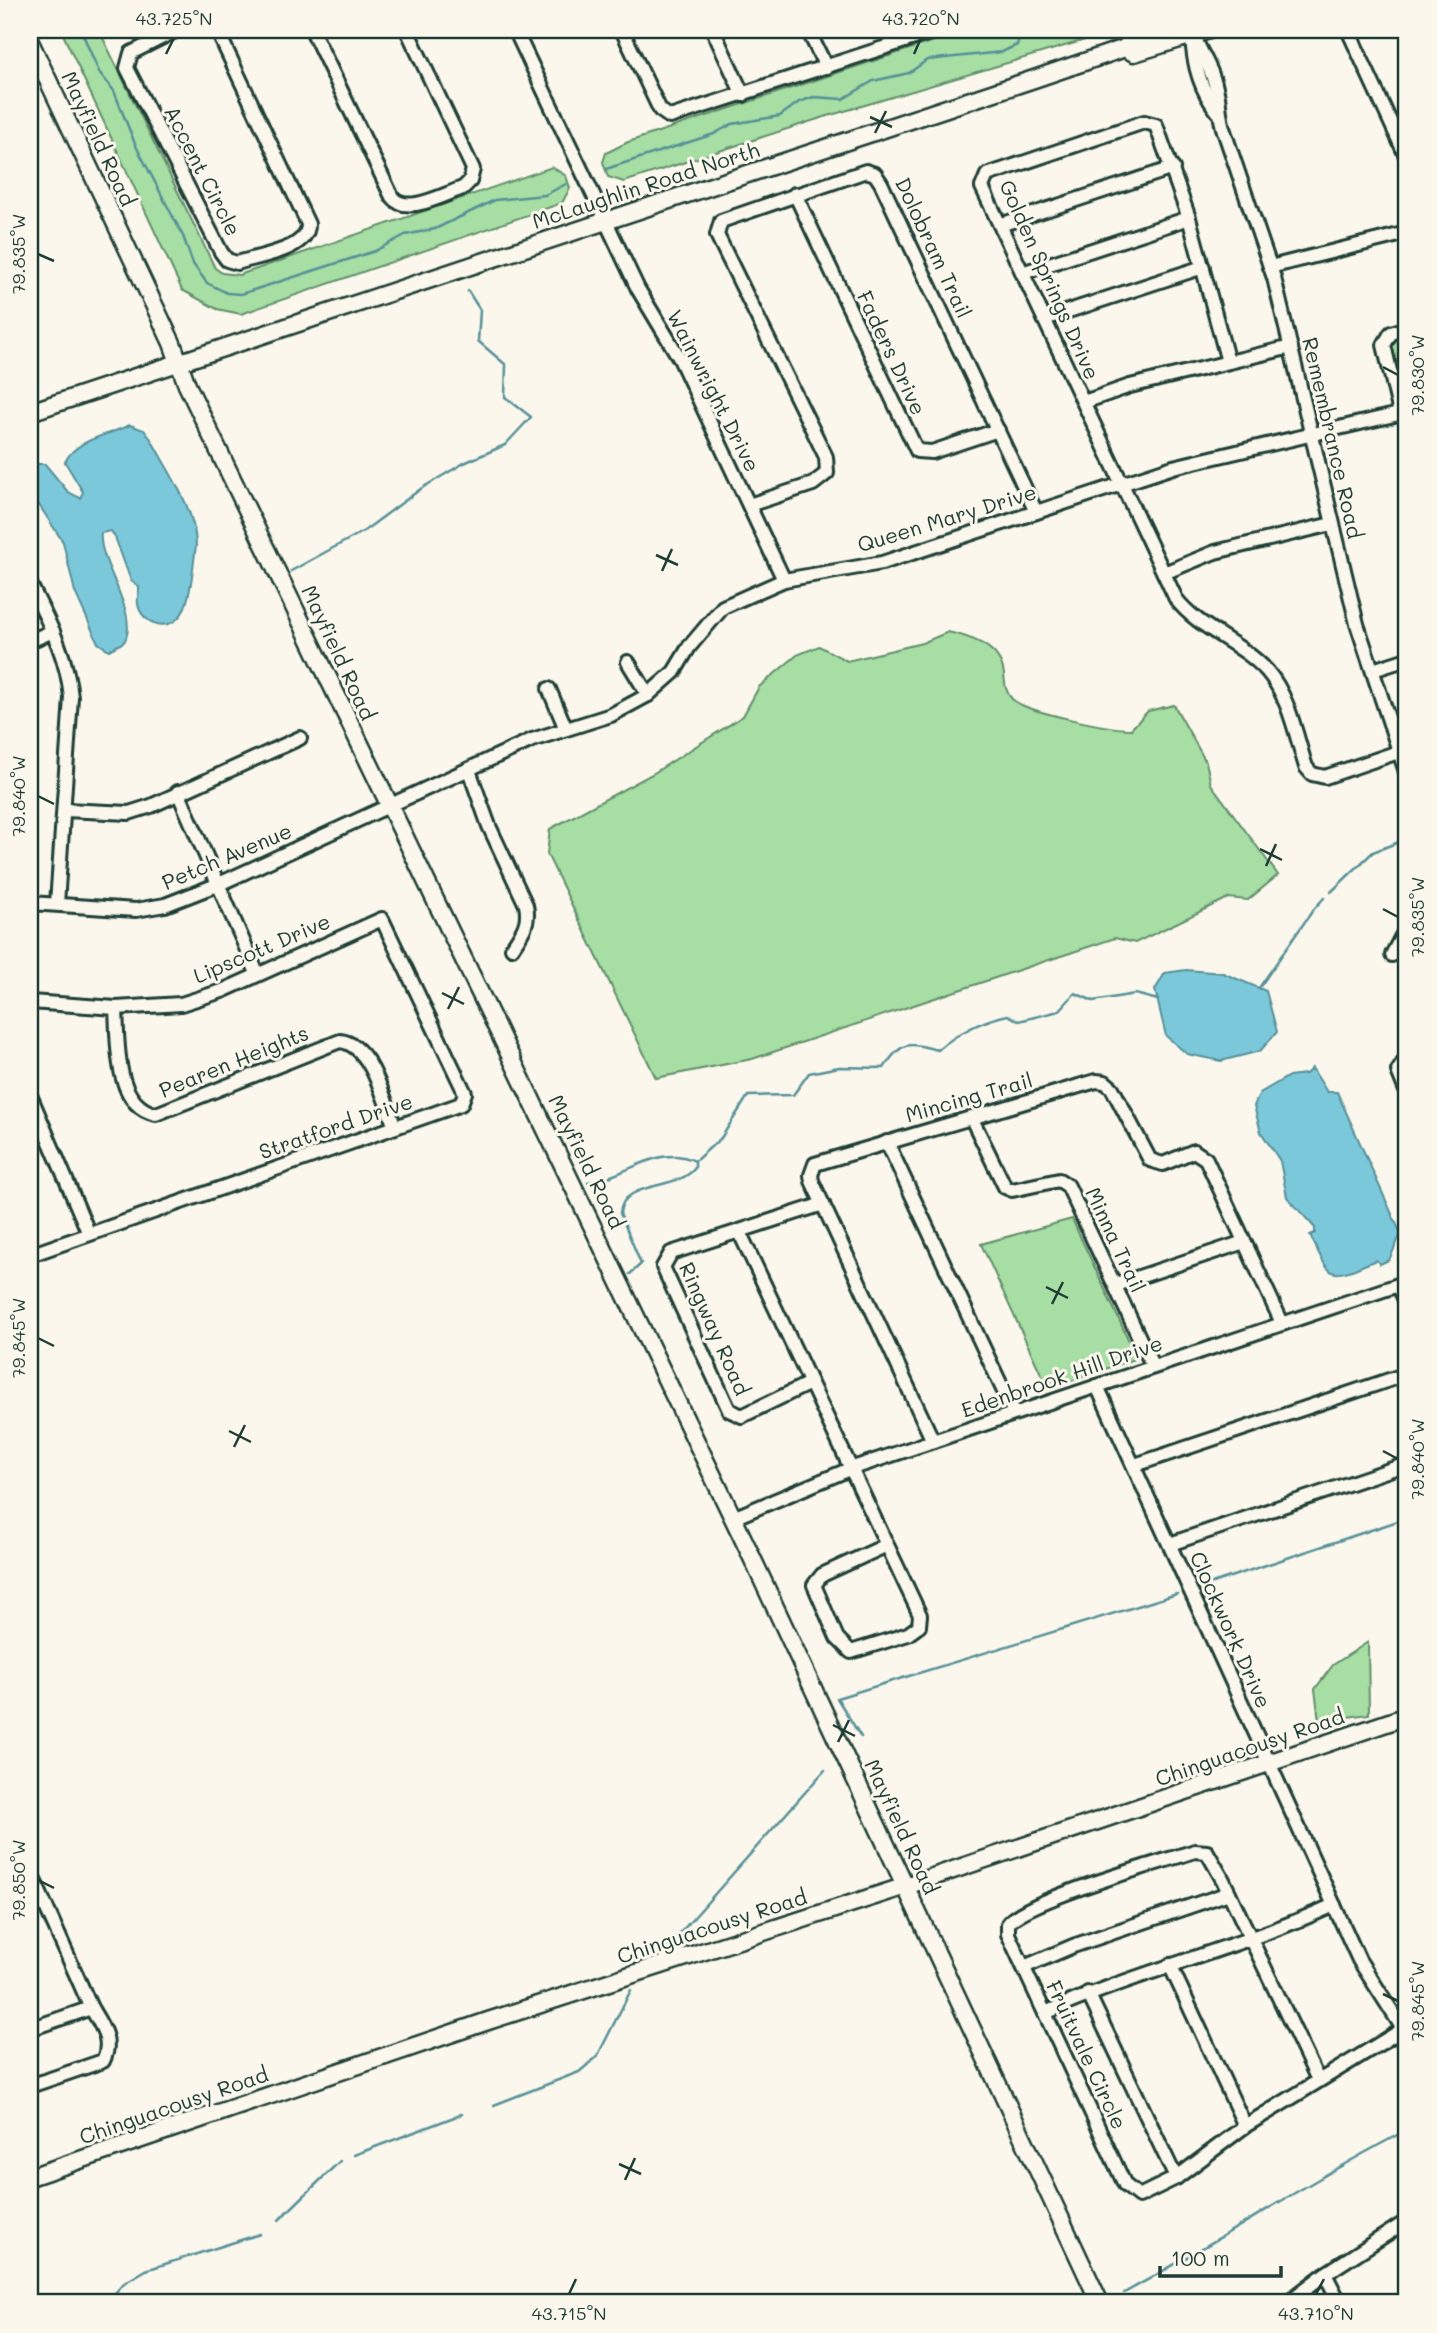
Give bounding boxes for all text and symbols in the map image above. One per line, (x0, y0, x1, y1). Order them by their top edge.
text: 43.725°N (135, 6, 213, 30)
text: 43.720°N (882, 6, 960, 30)
street label: Mayfield Road (56, 67, 142, 210)
street label: Accent Circle (159, 101, 248, 240)
street label: McLaughlin Road North (528, 135, 763, 234)
street label: Dolobram Trail (890, 173, 979, 322)
street label: Golden Springs Drive (994, 175, 1107, 384)
text: 79.835°W (6, 214, 30, 294)
street label: Faders Drive (852, 286, 933, 419)
street label: Wainwright Drive (662, 305, 767, 476)
street label: Remembrance Road (1297, 334, 1370, 541)
text: 79.830°W (1405, 334, 1429, 416)
street label: Queen Mary Drive (854, 477, 1039, 558)
street label: Mayfield Road (296, 581, 382, 724)
text: 79.840°W (6, 755, 30, 837)
street label: Petch Avenue (157, 816, 296, 895)
text: 79.835°W (1405, 877, 1429, 957)
street label: Lipscott Drive (189, 907, 334, 989)
street label: Pearen Heights (155, 1018, 312, 1103)
street label: Mincing Trail (902, 1066, 1035, 1128)
street label: Stratford Drive (255, 1087, 416, 1164)
street label: Mayfield Road (543, 1090, 631, 1233)
street label: Minna Trail (1080, 1182, 1153, 1296)
street label: Ringway Road (674, 1258, 757, 1399)
text: 79.845°W (6, 1298, 30, 1378)
street label: Edenbrook Hill Drive (957, 1328, 1166, 1423)
text: 79.840°W (1405, 1418, 1429, 1500)
street label: Clockwork Drive (1185, 1547, 1278, 1712)
street label: Chinguacousy Road (1151, 1702, 1348, 1792)
street label: Mayfield Road (859, 1755, 945, 1898)
text: 79.850°W (6, 1839, 30, 1921)
street label: Chinguacousy Road (613, 1882, 810, 1969)
text: 79.845°W (1405, 1961, 1429, 2041)
street label: Fruitvale Circle (1041, 1976, 1134, 2133)
street label: Chinguacousy Road (75, 2060, 272, 2150)
scale bar (1160, 2235, 1281, 2279)
text: 100 m (1171, 2244, 1230, 2271)
text: 43.715°N (531, 2301, 607, 2325)
text: 43.710°N (1278, 2301, 1354, 2325)

